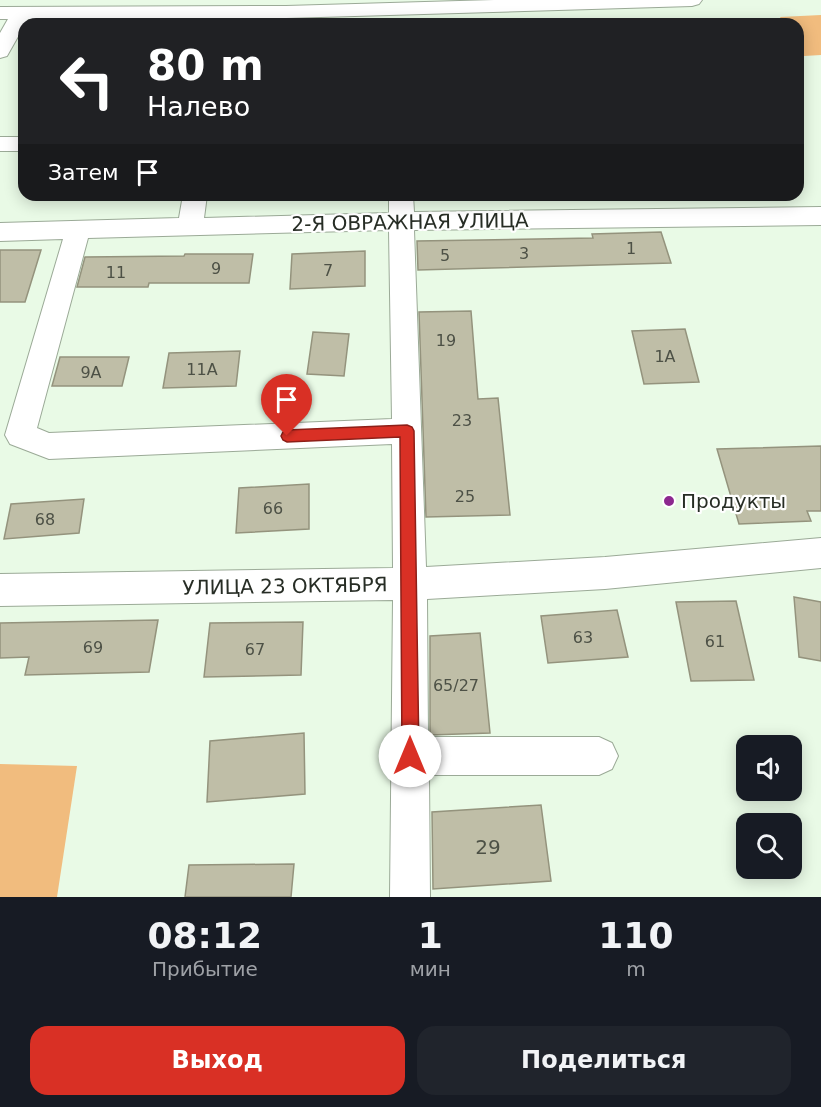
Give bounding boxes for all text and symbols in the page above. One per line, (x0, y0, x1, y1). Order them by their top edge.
text: 80 m (147, 41, 264, 90)
icon: left (48, 42, 126, 120)
text: Налево (147, 91, 250, 122)
icon: arrive (131, 156, 164, 189)
text: Затем (48, 160, 119, 185)
street label: 2-Я ОВРАЖНАЯ УЛИЦА (291, 208, 529, 236)
house number: 1 (626, 239, 636, 258)
house number: 3 (519, 244, 529, 263)
house number: 5 (440, 246, 450, 265)
house number: 9 (211, 259, 221, 278)
house number: 7 (323, 261, 333, 280)
house number: 11 (106, 263, 126, 282)
house number: 19 (436, 331, 456, 350)
house number: 1А (654, 347, 676, 366)
house number: 11А (186, 360, 218, 379)
house number: 9А (80, 363, 102, 382)
pin (261, 374, 312, 436)
icon: arrive (270, 383, 303, 416)
house number: 23 (452, 411, 472, 430)
house number: 25 (455, 487, 475, 506)
place label: Продукты (681, 489, 786, 513)
marker: Продукты (662, 494, 676, 508)
house number: 66 (263, 499, 283, 518)
house number: 68 (35, 510, 55, 529)
street label: УЛИЦА 23 ОКТЯБРЯ (182, 572, 388, 600)
house number: 63 (573, 628, 593, 647)
house number: 61 (705, 632, 725, 651)
house number: 69 (83, 638, 103, 657)
house number: 67 (245, 640, 265, 659)
house number: 65/27 (433, 676, 479, 695)
position arrow (378, 724, 442, 788)
map controls (736, 735, 802, 879)
button: sound (736, 735, 802, 801)
button: search (736, 813, 802, 879)
house number: 29 (475, 835, 501, 859)
text: 08:12 (148, 915, 262, 956)
text: 1 (418, 915, 443, 956)
text: 110 (598, 915, 673, 956)
text: Прибытие (152, 957, 258, 981)
text: мин (410, 957, 451, 981)
text: m (626, 957, 646, 981)
button: Выход (30, 1026, 405, 1095)
button: Поделиться (417, 1026, 791, 1095)

